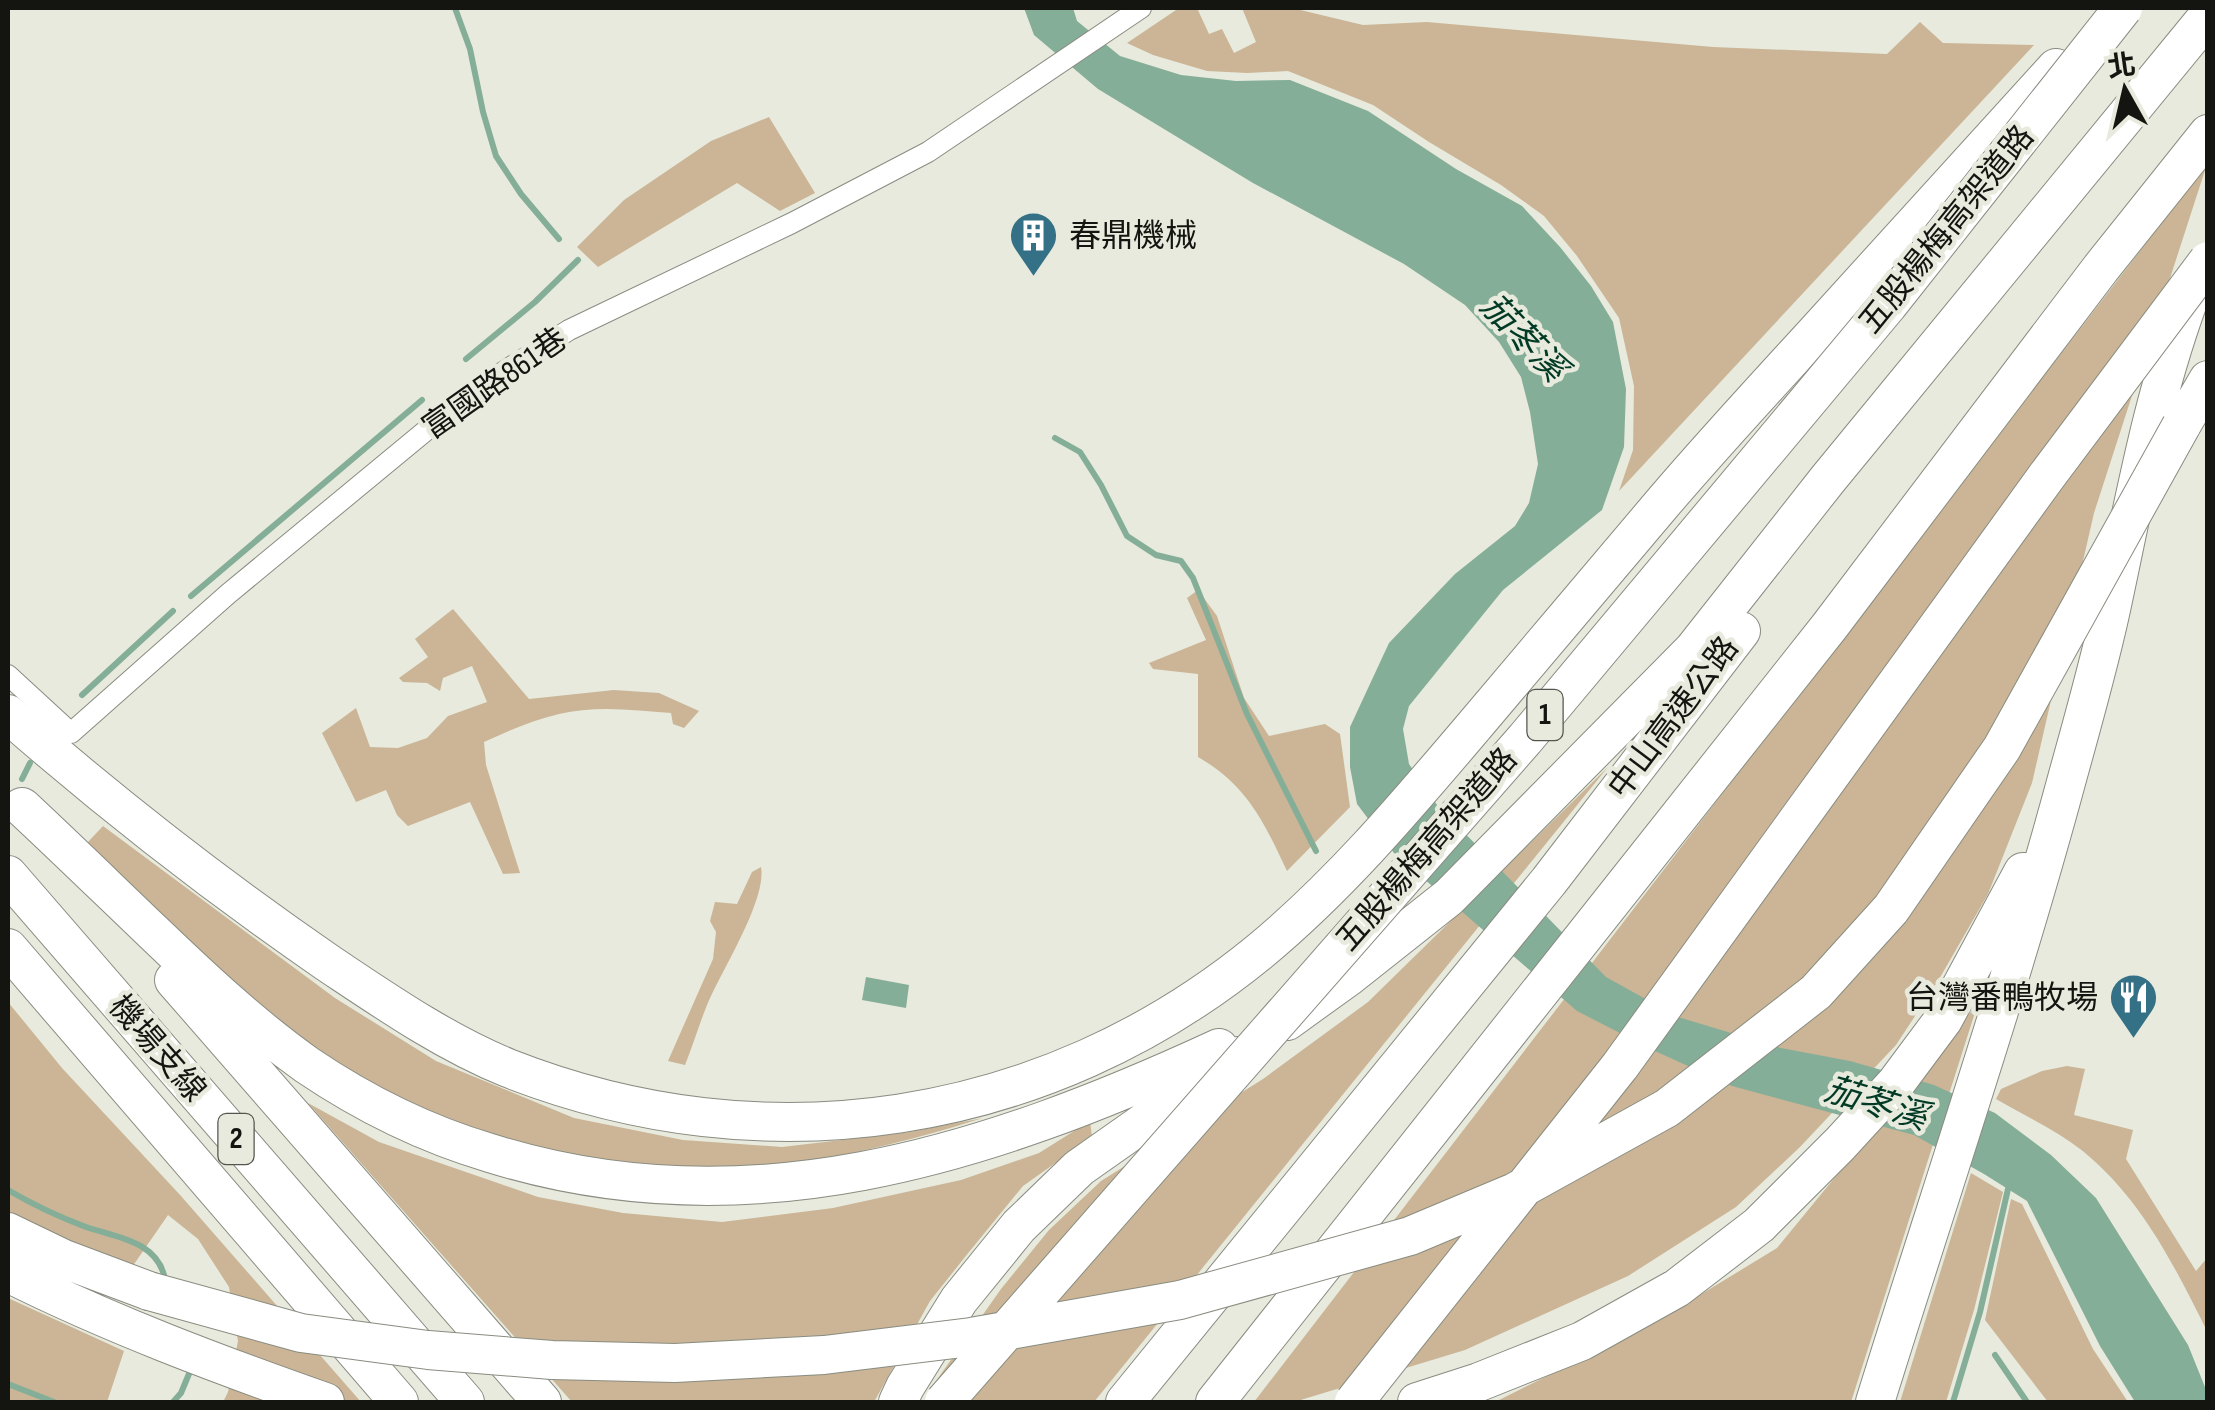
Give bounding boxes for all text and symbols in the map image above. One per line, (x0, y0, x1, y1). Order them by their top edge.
north arrow (2075, 40, 2175, 140)
text: 北 (2106, 48, 2138, 85)
street label: 五股楊梅高架道路 (1851, 118, 2043, 342)
building icon: 春鼎機械 (1008, 210, 1060, 278)
place label: 春鼎機械 (1069, 217, 1197, 256)
water label: 茄苳溪 (1471, 285, 1578, 394)
street label: 富國路861巷 (415, 320, 575, 448)
street label: 中山高速公路 (1601, 630, 1747, 806)
road number: 1 (1528, 690, 1562, 740)
street label: 五股楊梅高架道路 (1328, 741, 1526, 959)
restaurant icon: 台灣番鴨牧場 (2107, 972, 2159, 1040)
place label: 台灣番鴨牧場 (1906, 979, 2098, 1018)
street label: 機場支線 (100, 988, 214, 1110)
water label: 茄苳溪 (1820, 1068, 1937, 1141)
road number: 2 (218, 1114, 254, 1164)

